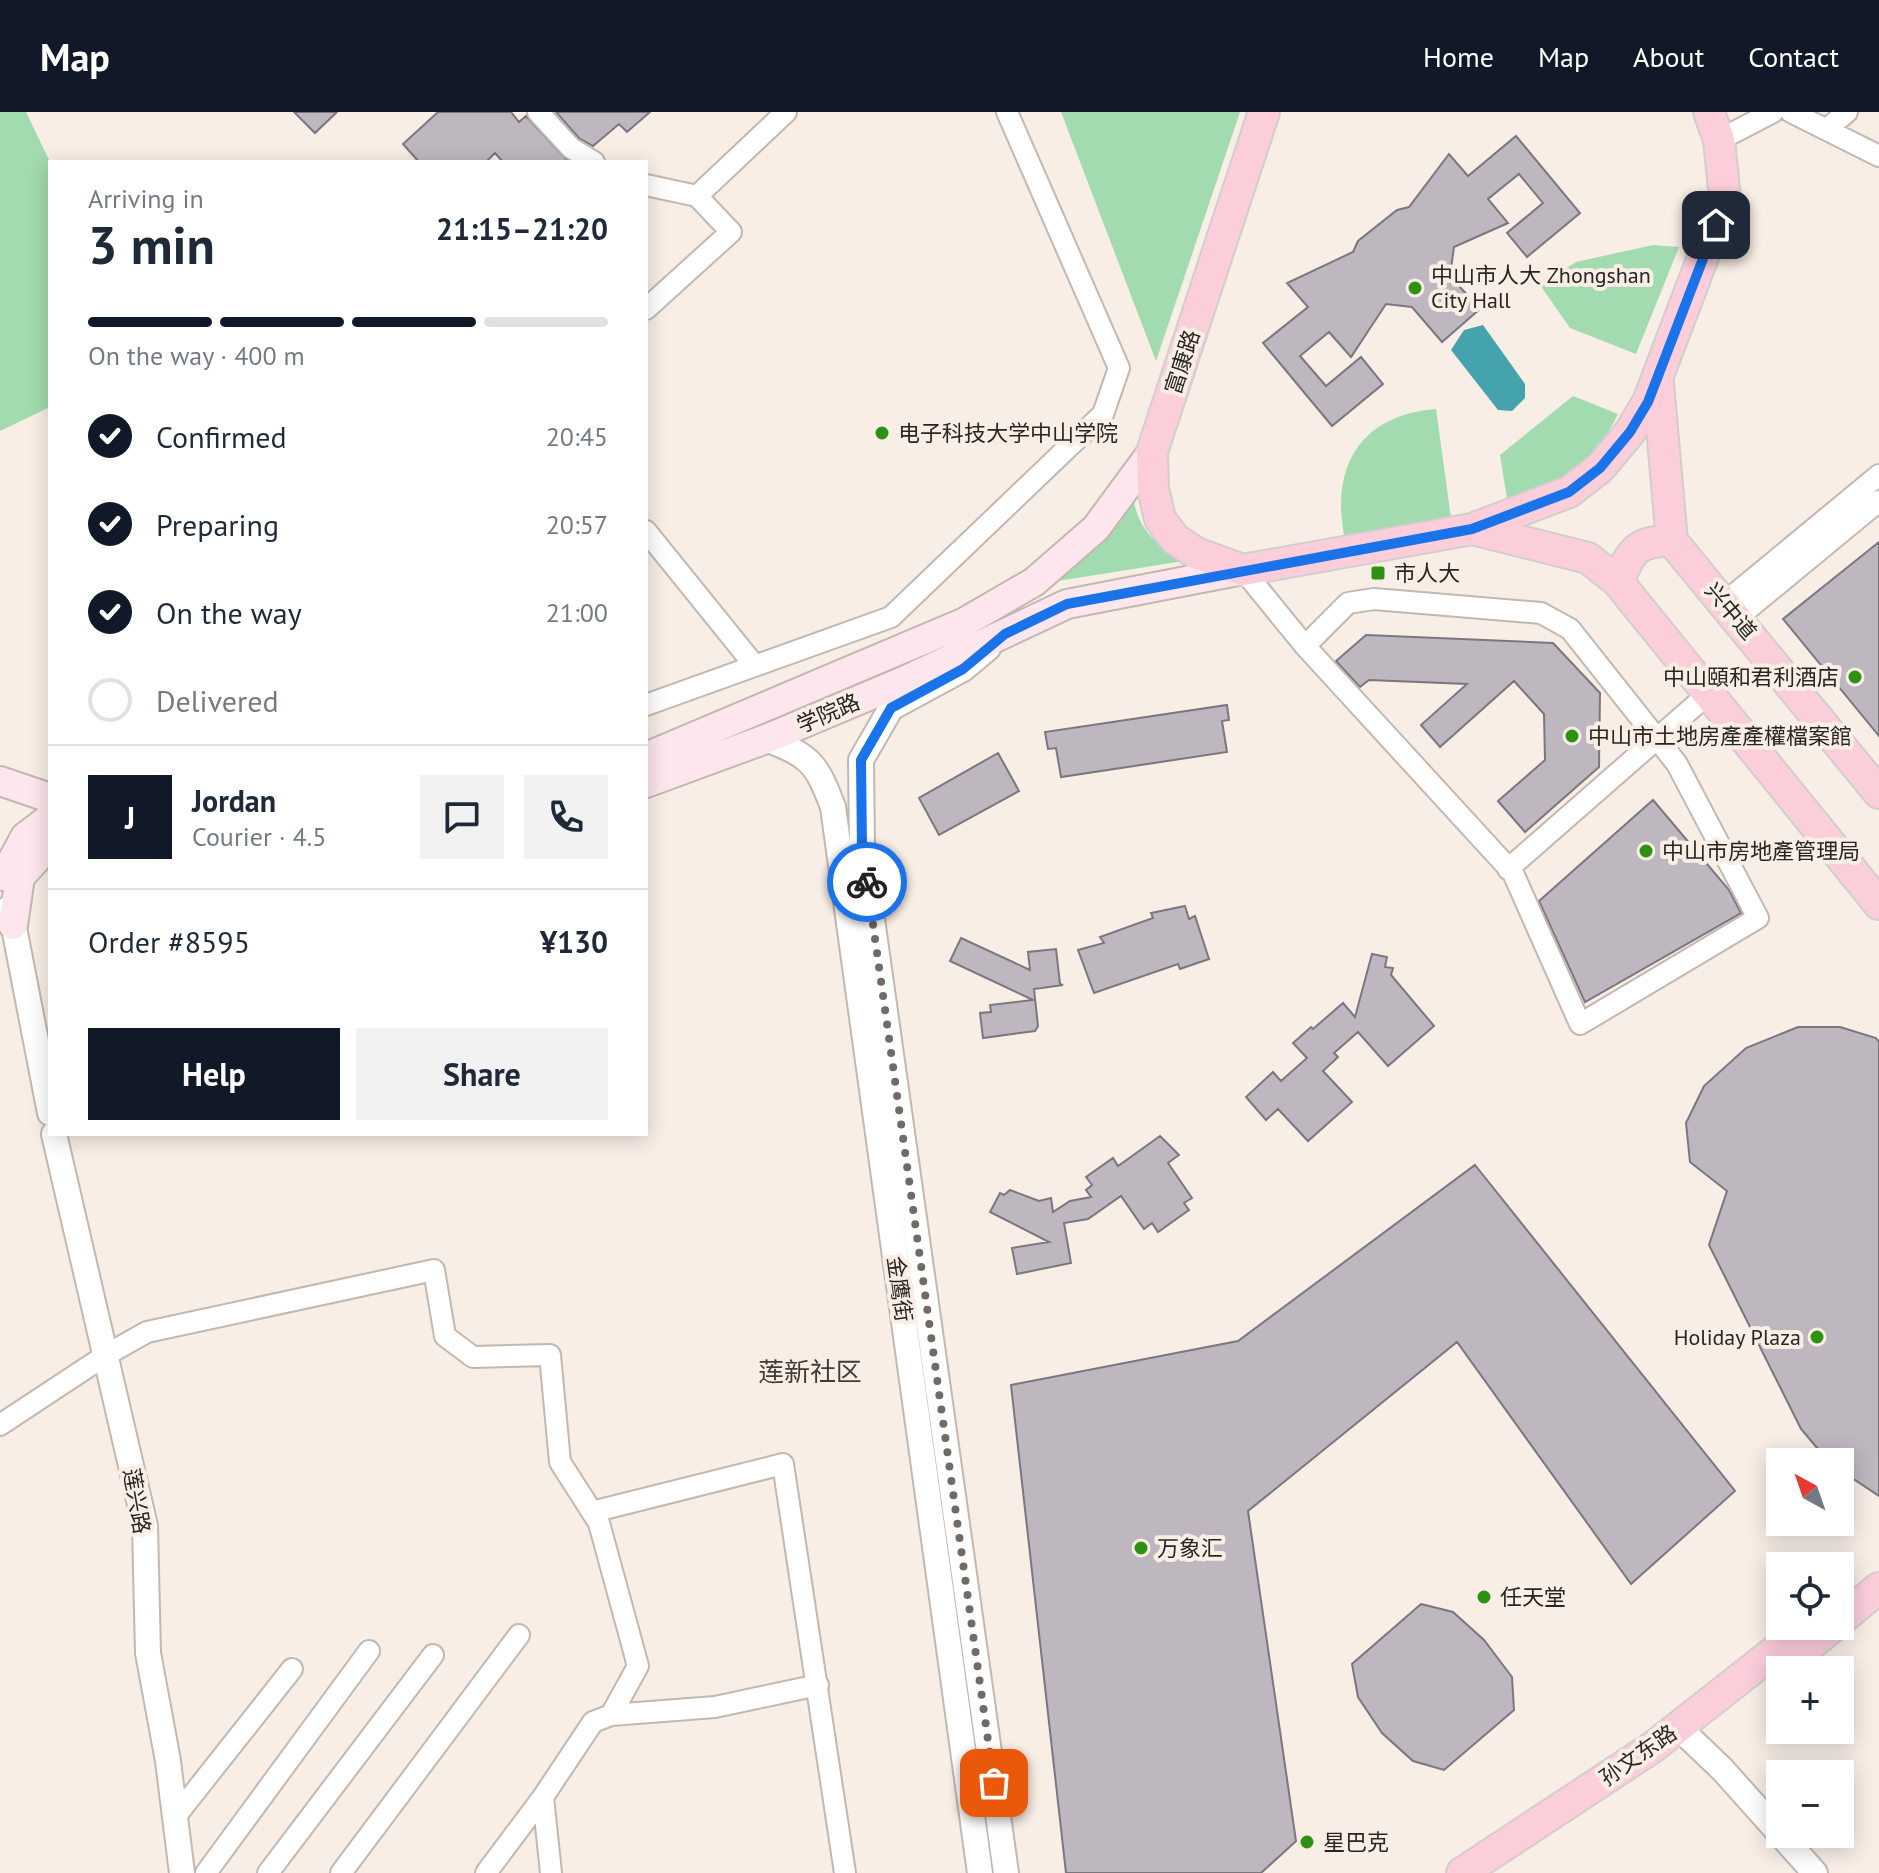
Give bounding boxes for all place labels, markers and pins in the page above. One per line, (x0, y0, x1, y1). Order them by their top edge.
pin (1682, 191, 1750, 259)
place label: 中山市人大 Zhongshan City Hall (1431, 261, 1651, 314)
marker: 中山市人大 Zhongshan City Hall (1406, 279, 1424, 297)
place label: 电子科技大学中山学院 (898, 419, 1118, 447)
marker: 电子科技大学中山学院 (873, 424, 891, 442)
place label: 市人大 (1394, 559, 1460, 587)
marker: 市人大 (1369, 564, 1387, 582)
place label: 中山頤和君利酒店 (1663, 663, 1839, 691)
marker: 中山頤和君利酒店 (1846, 668, 1864, 686)
place label: 中山市土地房產產權檔案館 (1588, 722, 1852, 750)
marker: 中山市土地房產產權檔案館 (1563, 727, 1581, 745)
place label: 中山市房地產管理局 (1662, 837, 1860, 865)
marker: 中山市房地產管理局 (1637, 842, 1655, 860)
place label: Holiday Plaza (1674, 1323, 1801, 1351)
marker: Holiday Plaza (1808, 1328, 1826, 1346)
place label: 万象汇 (1157, 1534, 1223, 1562)
marker: 万象汇 (1132, 1539, 1150, 1557)
place label: 任天堂 (1500, 1583, 1566, 1611)
marker: 任天堂 (1475, 1588, 1493, 1606)
pin (960, 1749, 1028, 1817)
place label: 星巴克 (1323, 1828, 1389, 1856)
marker: 星巴克 (1298, 1833, 1316, 1851)

